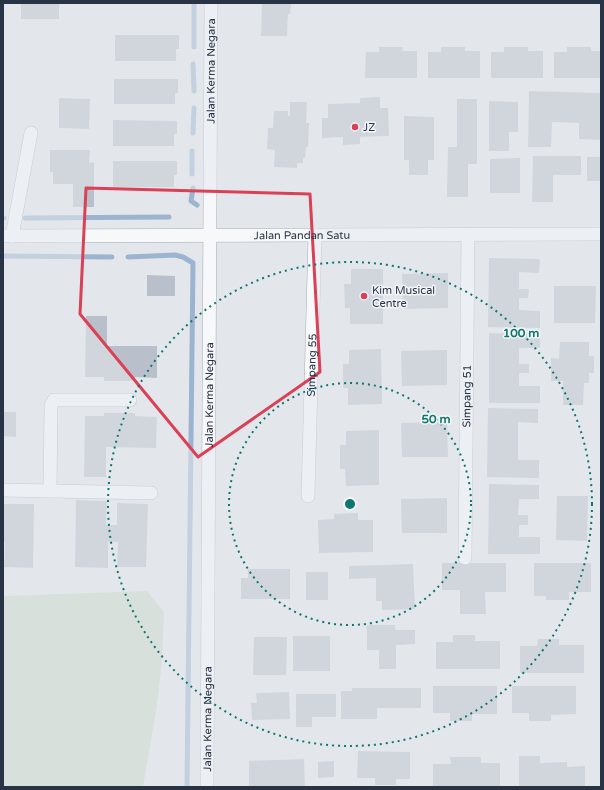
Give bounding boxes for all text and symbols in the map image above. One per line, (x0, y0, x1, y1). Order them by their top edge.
street label: Jalan Kerma Negara (204, 18, 217, 124)
place label: JZ (363, 121, 375, 134)
marker: JZ (350, 122, 360, 132)
street label: Jalan Pandan Satu (254, 228, 350, 242)
place label: Kim Musical Centre (372, 284, 435, 310)
marker: Kim Musical Centre (359, 291, 369, 301)
text: 100 m (503, 326, 539, 340)
street label: Simpang 55 (304, 333, 319, 397)
street label: Jalan Kerma Negara (202, 342, 216, 448)
street label: Simpang 51 (460, 364, 473, 428)
text: 50 m (421, 412, 451, 426)
centre of rings (343, 497, 357, 511)
street label: Jalan Kerma Negara (201, 666, 214, 772)

